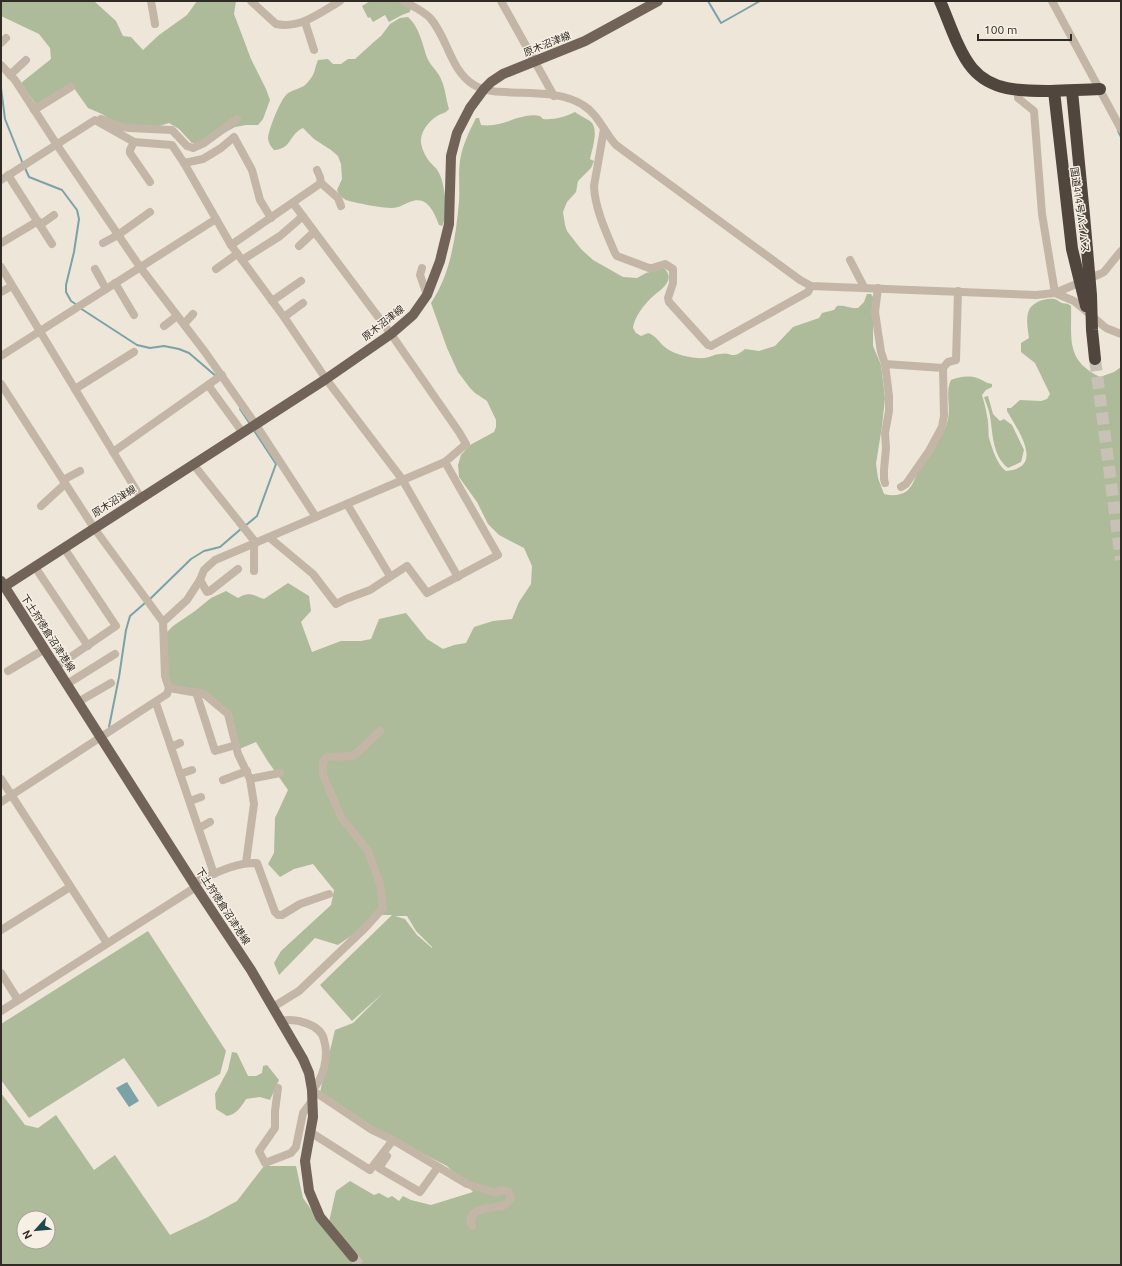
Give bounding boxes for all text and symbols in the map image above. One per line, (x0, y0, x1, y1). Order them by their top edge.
scale bar (978, 16, 1071, 42)
text: 100 m (984, 23, 1017, 36)
street label: 原木沼津線 (522, 30, 572, 58)
street label: 国道414号バイパス (1069, 166, 1091, 254)
street label: 原木沼津線 (360, 303, 406, 343)
street label: 原木沼津線 (90, 483, 138, 519)
street label: 下土狩徳倉沼津港線 (19, 592, 77, 674)
street label: 下土狩徳倉沼津港線 (194, 865, 252, 947)
north arrow (16, 1210, 56, 1250)
text: N (20, 1228, 34, 1241)

